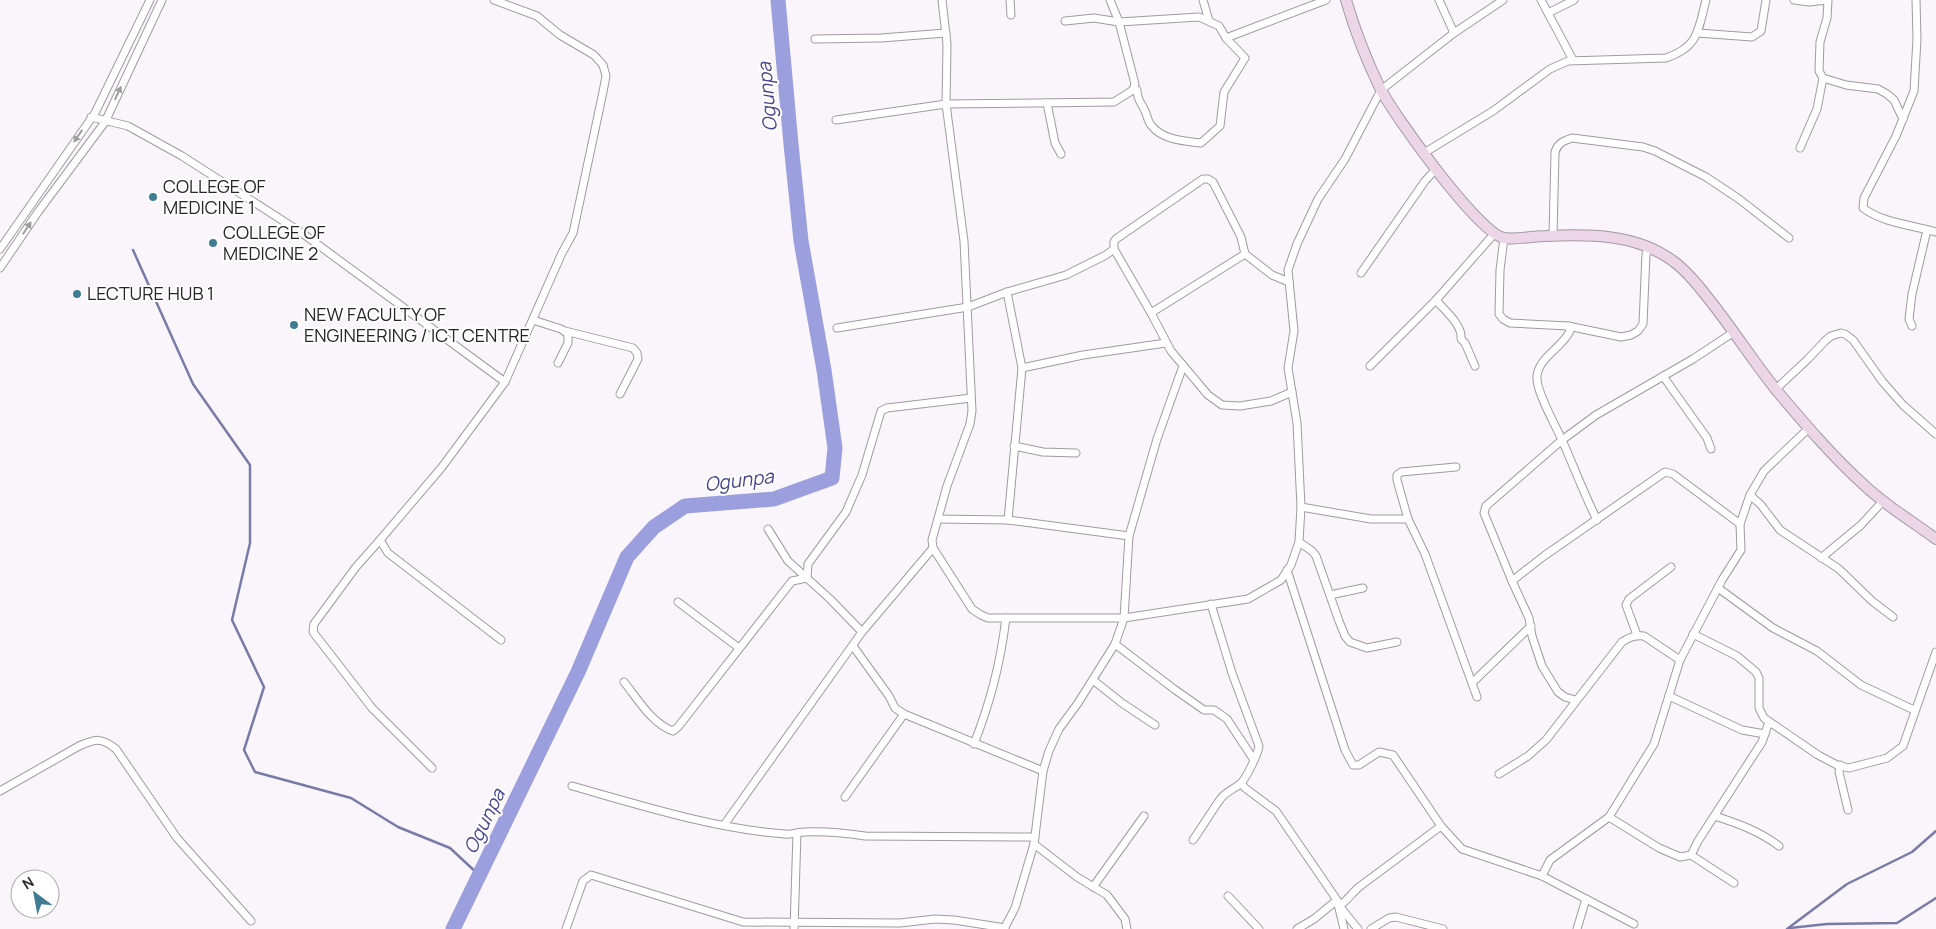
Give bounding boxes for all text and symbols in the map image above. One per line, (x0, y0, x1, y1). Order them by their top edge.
water label: Ogunpa (751, 60, 783, 133)
one-way arrow (114, 86, 122, 101)
one-way arrow (74, 129, 84, 142)
place label: COLLEGE OF MEDICINE 1 (163, 174, 266, 219)
marker: COLLEGE OF MEDICINE 1 (147, 191, 159, 203)
place label: COLLEGE OF MEDICINE 2 (223, 220, 326, 265)
one-way arrow (22, 221, 32, 235)
marker: COLLEGE OF MEDICINE 2 (207, 237, 219, 249)
place label: LECTURE HUB 1 (87, 281, 214, 305)
marker: LECTURE HUB 1 (71, 288, 83, 300)
place label: NEW FACULTY OF ENGINEERING / ICT CENTRE (304, 302, 530, 347)
marker: NEW FACULTY OF ENGINEERING / ICT CENTRE (288, 319, 300, 331)
water label: Ogunpa (703, 463, 776, 497)
water label: Ogunpa (457, 783, 512, 858)
north arrow (10, 869, 60, 919)
text: N (19, 872, 37, 893)

